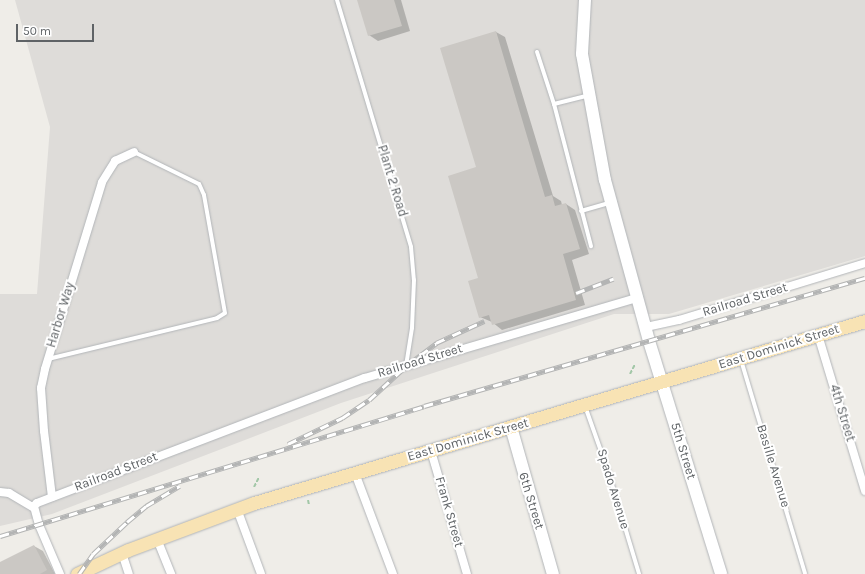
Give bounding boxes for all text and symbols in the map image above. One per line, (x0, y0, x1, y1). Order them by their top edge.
scale bar (18, 16, 96, 42)
text: 50 m (23, 24, 51, 38)
street label: Plant 2 Road (374, 143, 410, 219)
street label: Harbor Way (44, 280, 78, 350)
street label: Railroad Street (701, 280, 789, 320)
street label: East Dominick Street (717, 321, 841, 373)
street label: Railroad Street (376, 341, 464, 381)
street label: 4th Street (826, 383, 858, 443)
street label: East Dominick Street (406, 415, 530, 465)
street label: 5th Street (667, 421, 699, 481)
street label: Basille Avenue (753, 423, 793, 509)
street label: Spado Avenue (593, 447, 633, 531)
street label: Railroad Street (72, 449, 160, 495)
street label: 6th Street (515, 471, 547, 531)
street label: Frank Street (431, 475, 467, 549)

